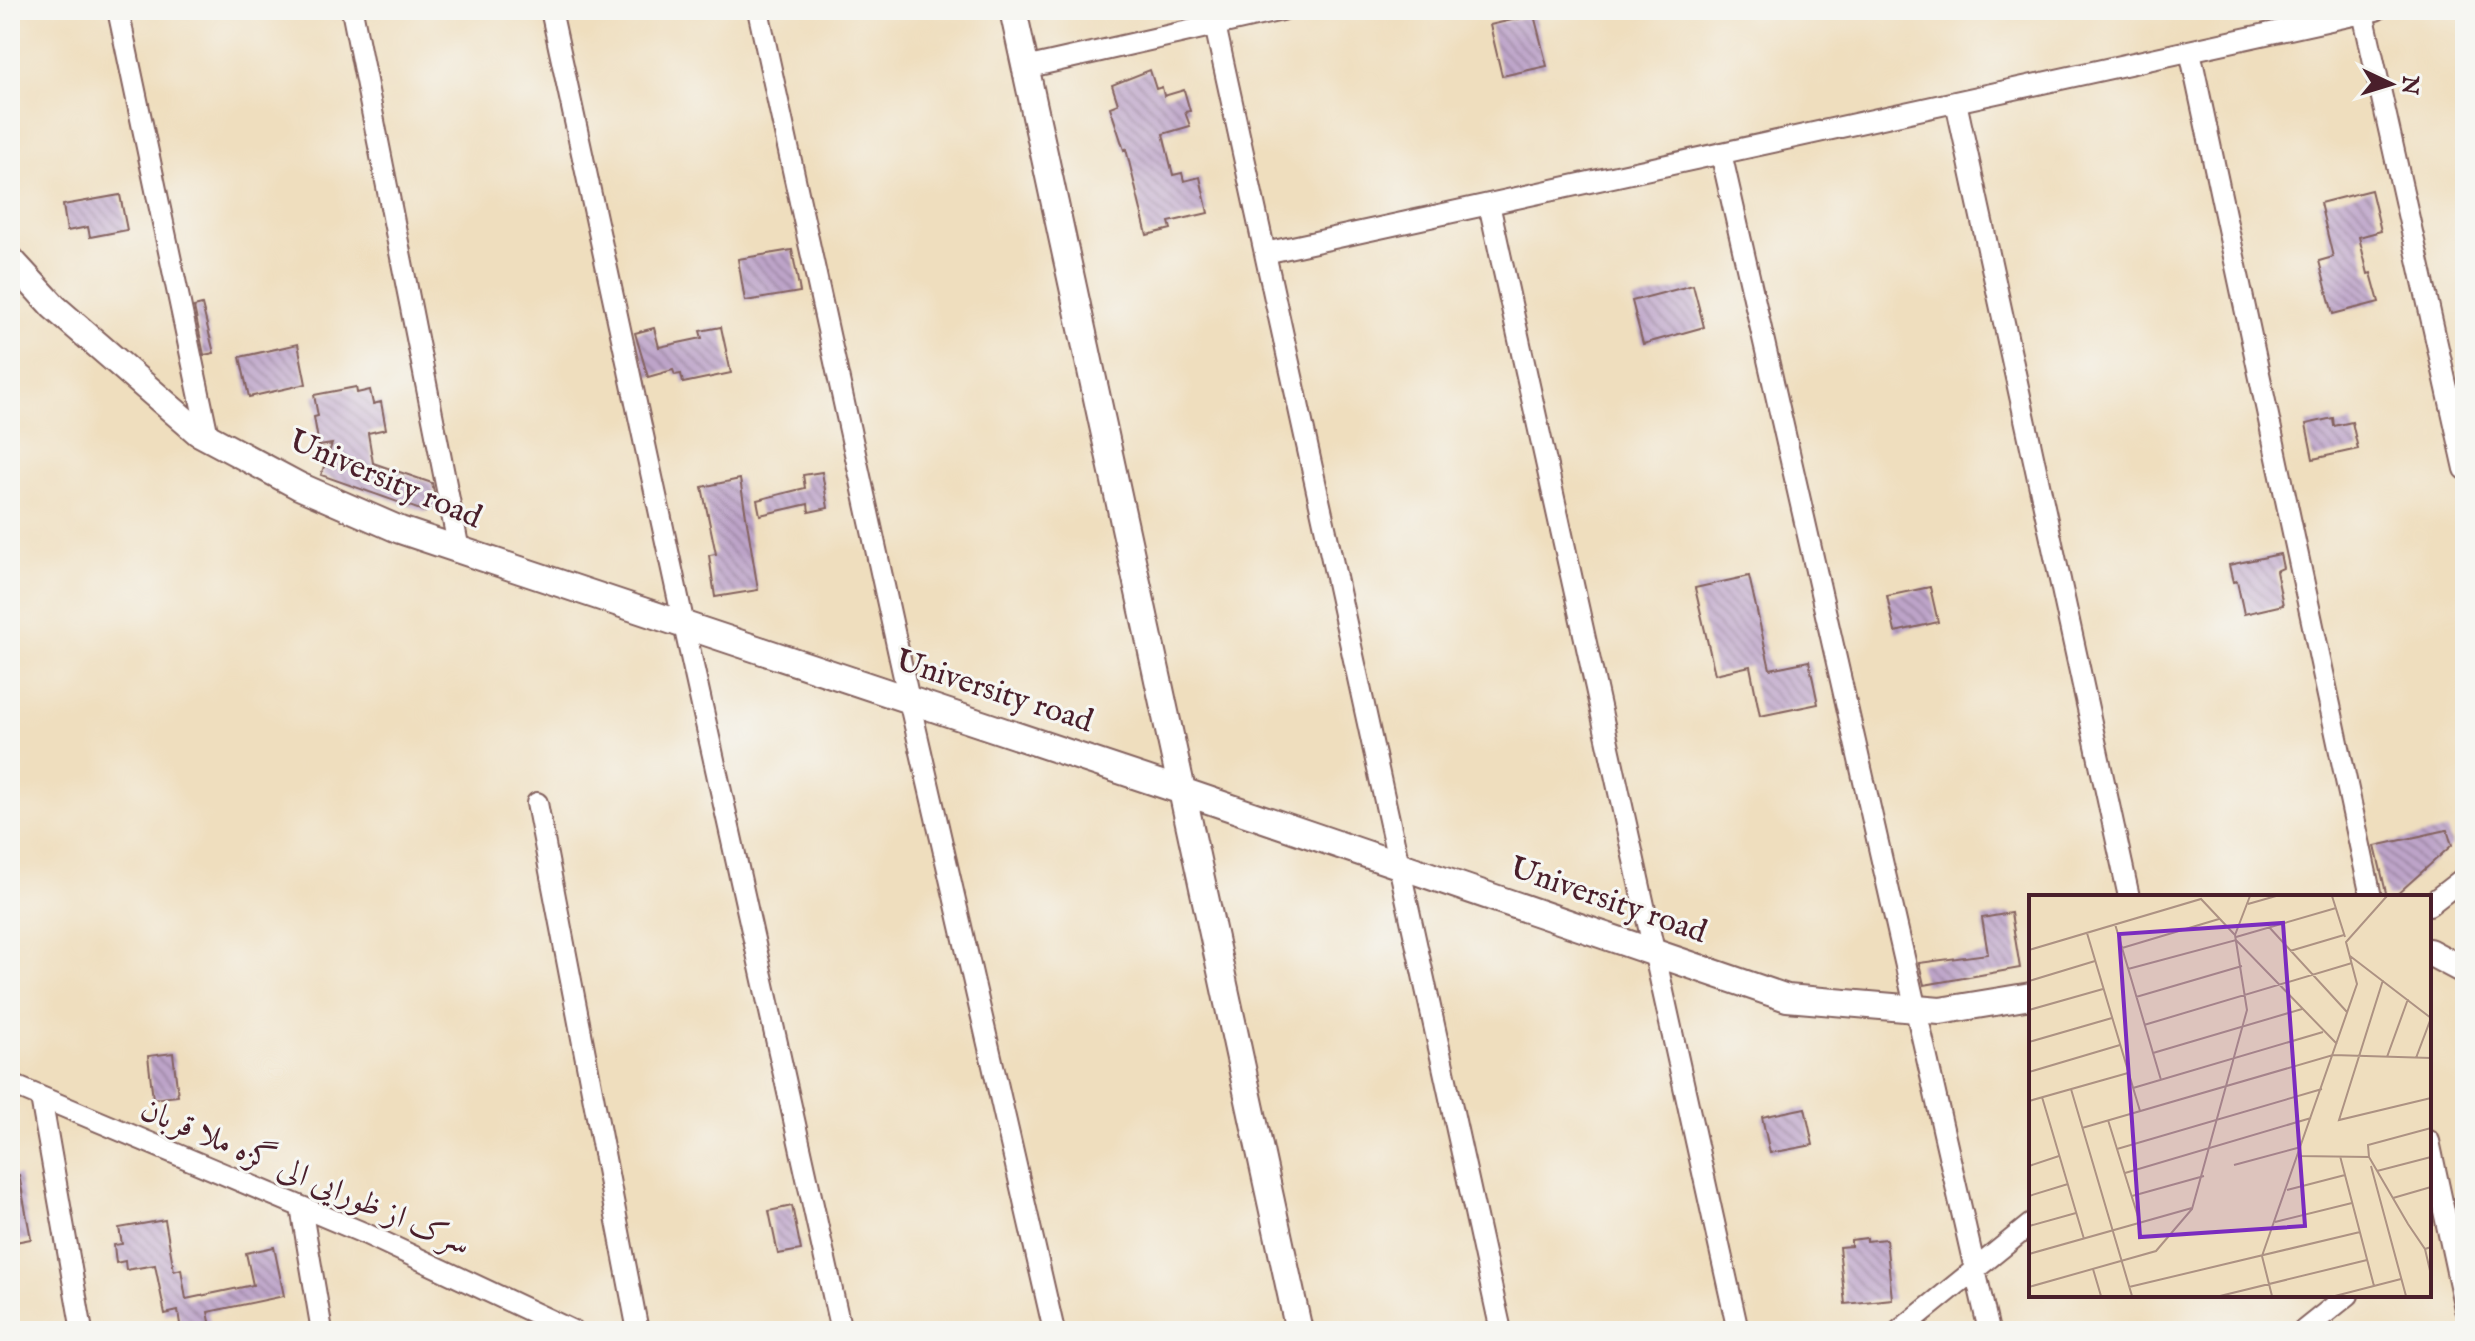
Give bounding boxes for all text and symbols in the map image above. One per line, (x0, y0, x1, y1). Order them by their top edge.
north arrow (2351, 44, 2431, 124)
text: N (2394, 74, 2424, 96)
street label: University road (282, 421, 488, 539)
street label: University road (890, 641, 1099, 744)
street label: University road (1504, 848, 1713, 954)
inset map (2029, 895, 2431, 1297)
street label: سرک از ظورایی الی گزه ملا قربان (134, 1087, 477, 1266)

